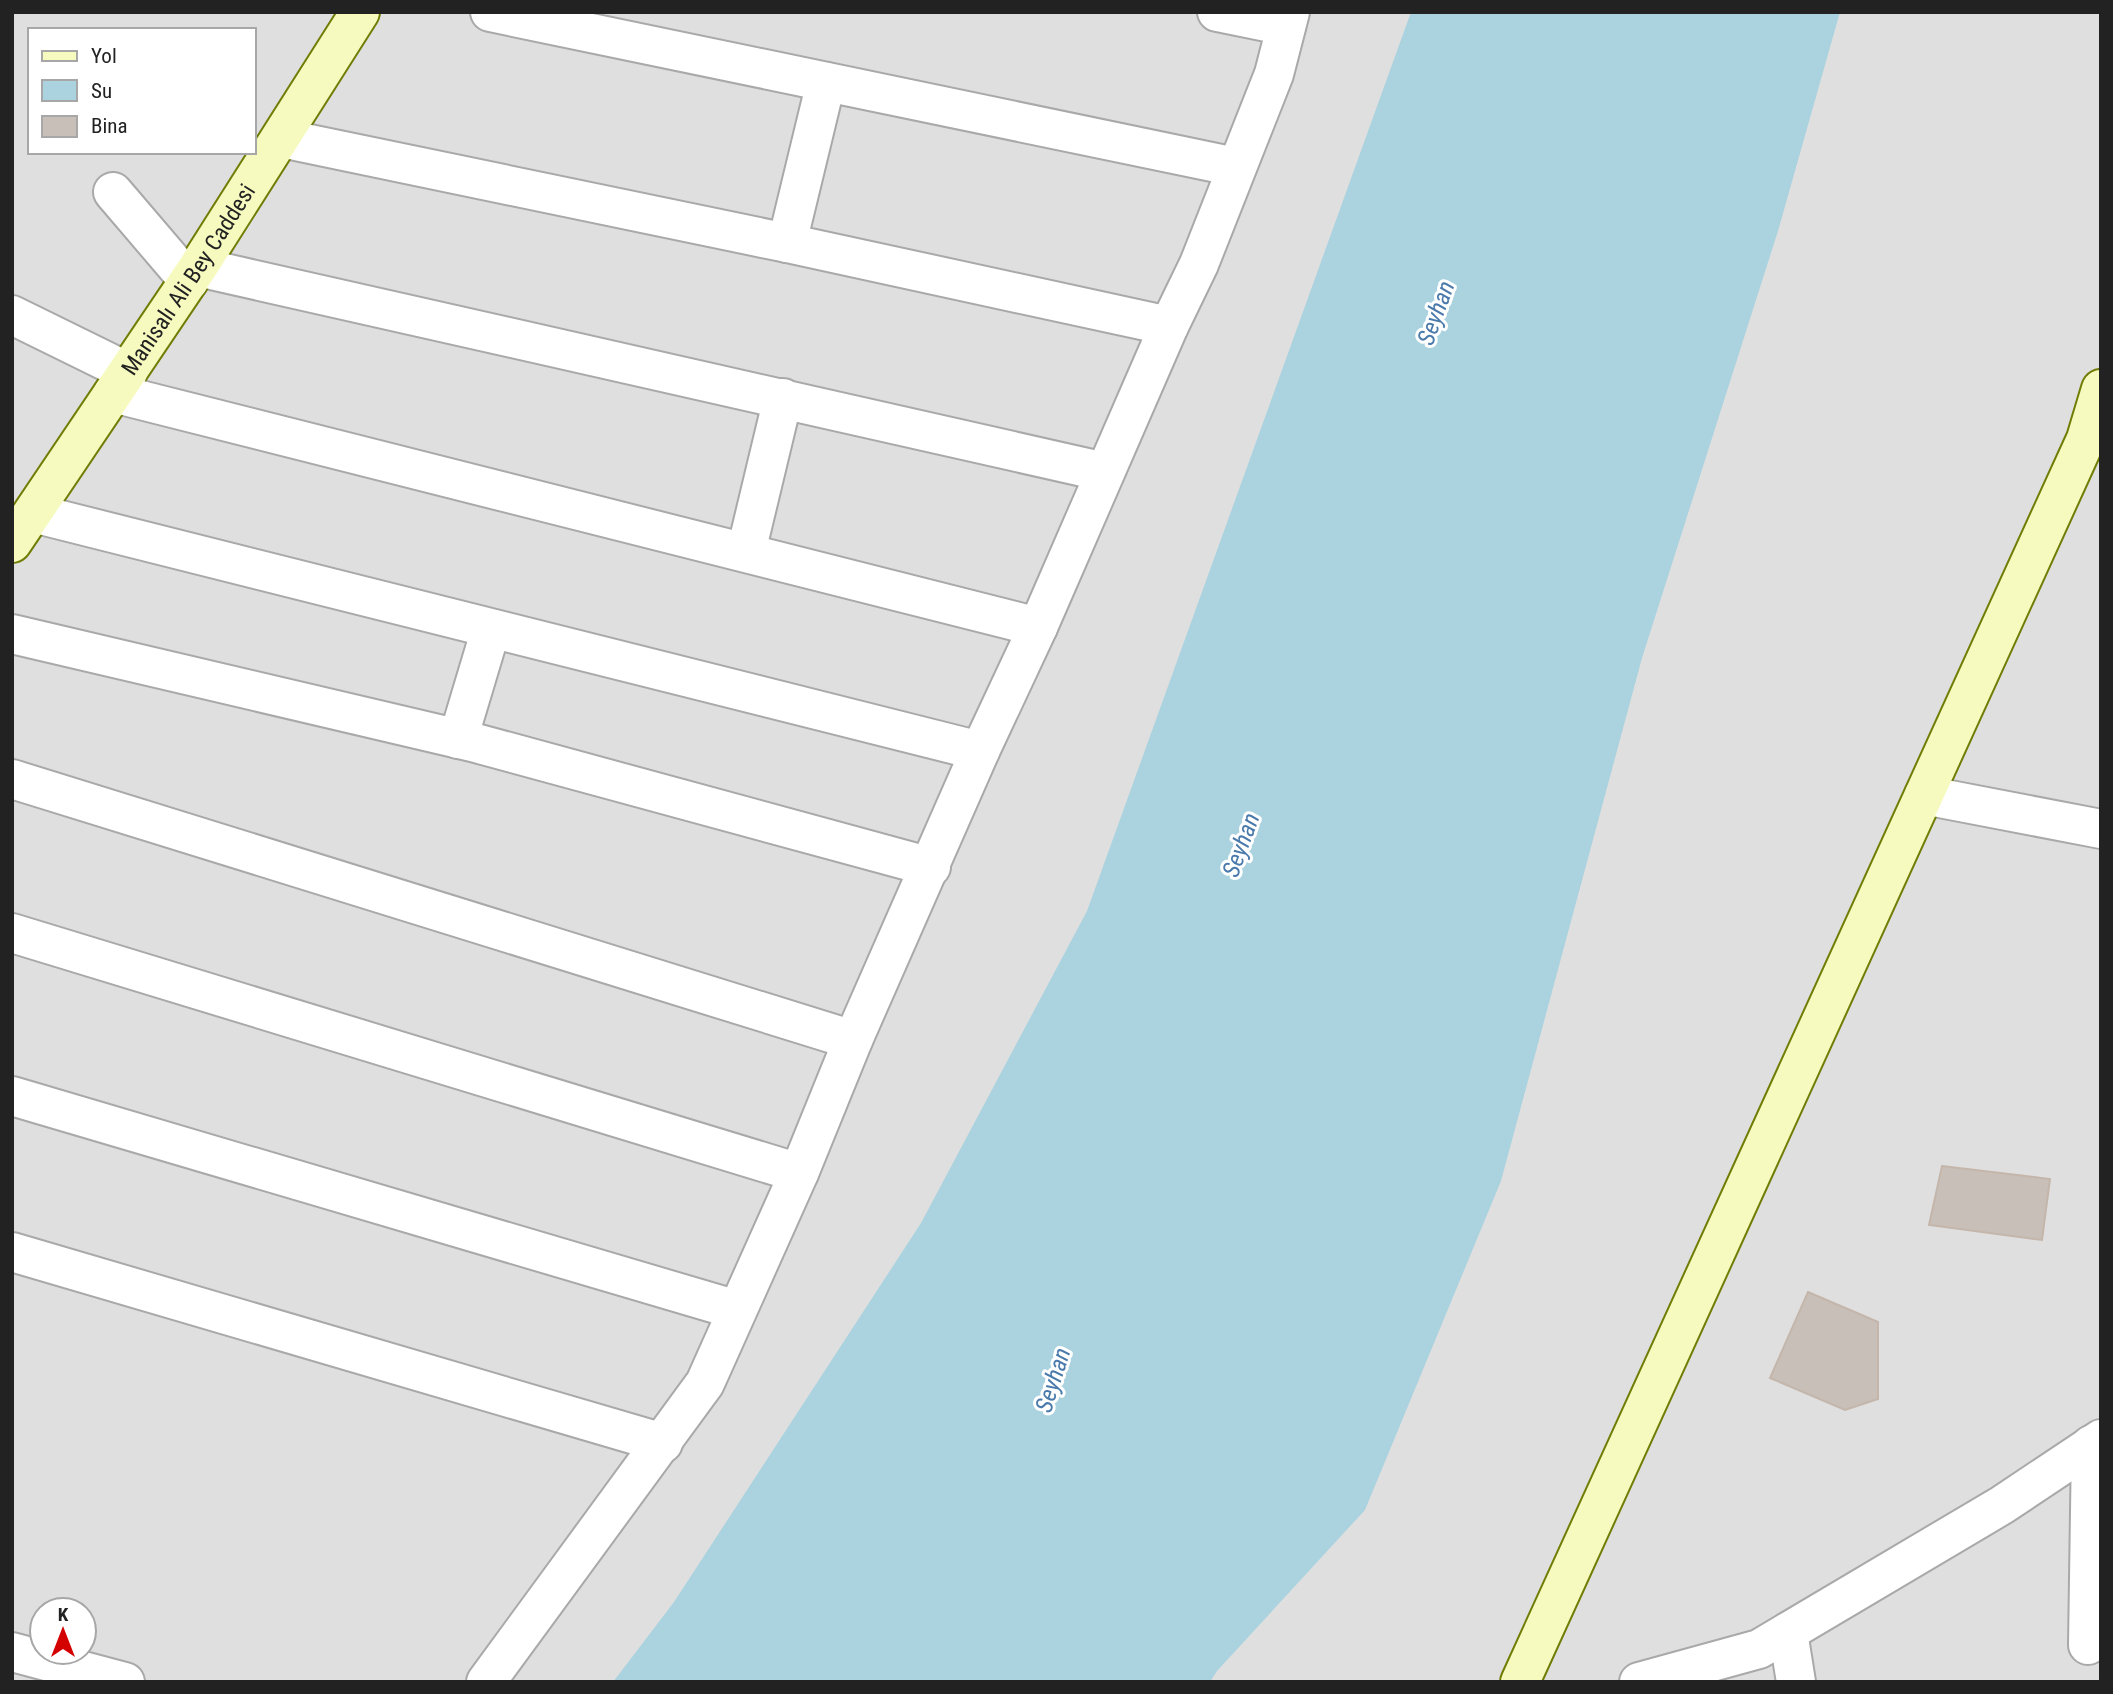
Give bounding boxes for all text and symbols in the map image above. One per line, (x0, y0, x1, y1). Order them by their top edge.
legend (28, 28, 256, 154)
text: Yol (91, 44, 117, 68)
text: Su (91, 79, 112, 103)
text: Bina (91, 114, 128, 138)
street label: Manisalı Ali Bey Caddesi (116, 179, 261, 380)
water label: Seyhan (1412, 277, 1460, 349)
water label: Seyhan (1217, 809, 1265, 881)
water label: Seyhan (1029, 1344, 1077, 1416)
north arrow (28, 1596, 98, 1666)
text: K (58, 1603, 69, 1626)

